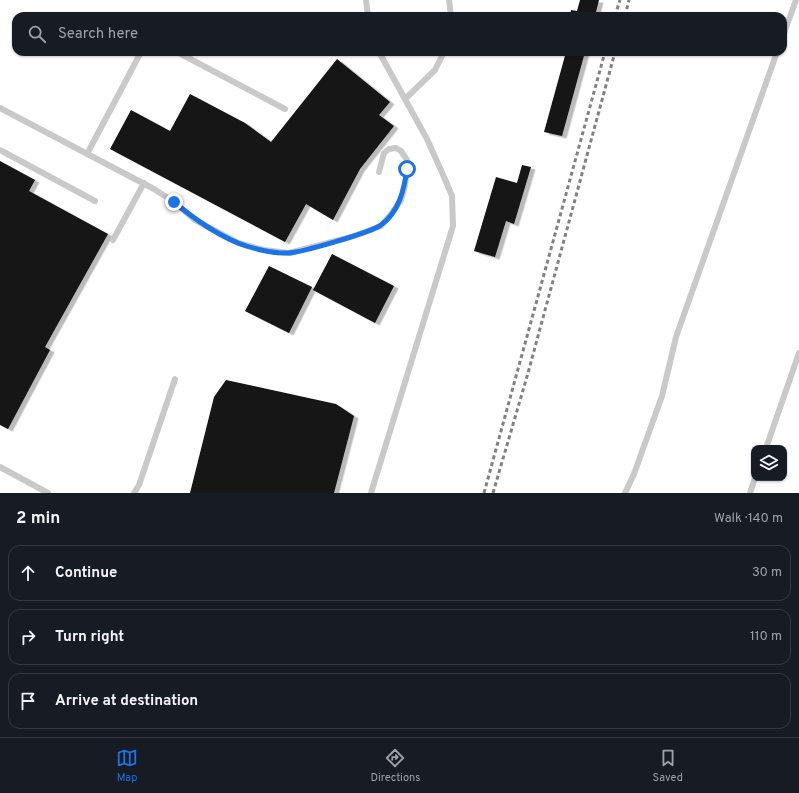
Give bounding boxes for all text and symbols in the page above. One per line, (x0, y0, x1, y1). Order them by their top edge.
search box (12, 12, 787, 56)
icon: search (26, 23, 48, 45)
text: Search here (58, 25, 138, 44)
route start (398, 160, 416, 178)
route end (165, 193, 183, 211)
map controls (751, 445, 787, 481)
button: layers (751, 445, 787, 481)
text: 2 min (16, 508, 60, 530)
text: Walk · 140 m (714, 511, 783, 527)
icon: ahead (17, 562, 39, 584)
text: Continue (55, 564, 117, 583)
text: 30 m (752, 565, 782, 581)
icon: right (17, 626, 39, 648)
text: Turn right (55, 628, 124, 647)
text: 110 m (750, 629, 782, 645)
icon: arrive (17, 690, 39, 712)
text: Arrive at destination (55, 692, 198, 711)
tab: Map (116, 747, 138, 785)
tab: Directions (370, 747, 420, 785)
tab: Saved (653, 747, 683, 785)

